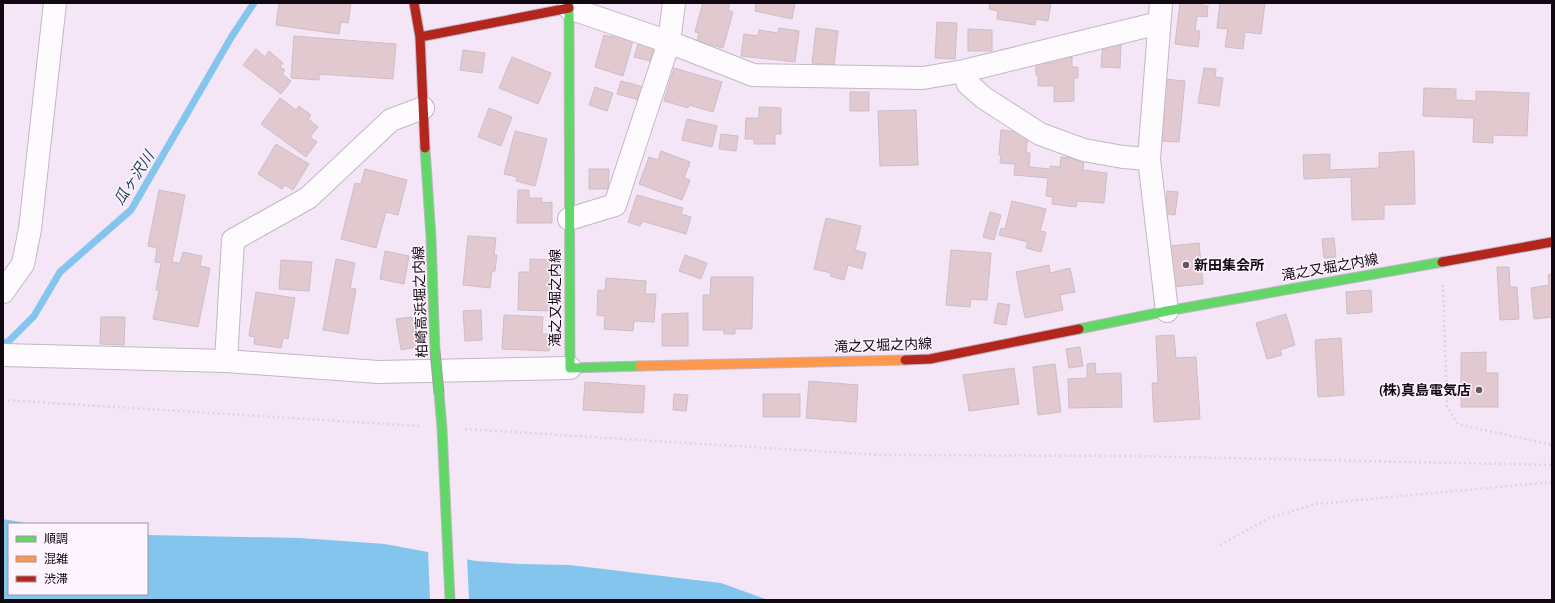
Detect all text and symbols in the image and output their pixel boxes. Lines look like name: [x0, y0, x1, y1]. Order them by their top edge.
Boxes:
water label: 瓜ヶ沢川: [111, 147, 158, 208]
street label: 柏崎高浜堀之内線: [411, 246, 430, 358]
street label: 滝之又堀之内線: [548, 249, 563, 347]
street label: 滝之又堀之内線: [1281, 252, 1380, 283]
place label: 新田集会所: [1194, 258, 1264, 273]
marker: 新田集会所: [1181, 260, 1191, 270]
street label: 滝之又堀之内線: [834, 336, 932, 355]
place label: (株)真島電気店: [1379, 383, 1471, 398]
marker: (株)真島電気店: [1474, 385, 1484, 395]
legend: [8, 523, 148, 595]
text: 順調: [44, 533, 68, 545]
text: 混雑: [44, 552, 68, 565]
text: 渋滞: [44, 573, 68, 585]

